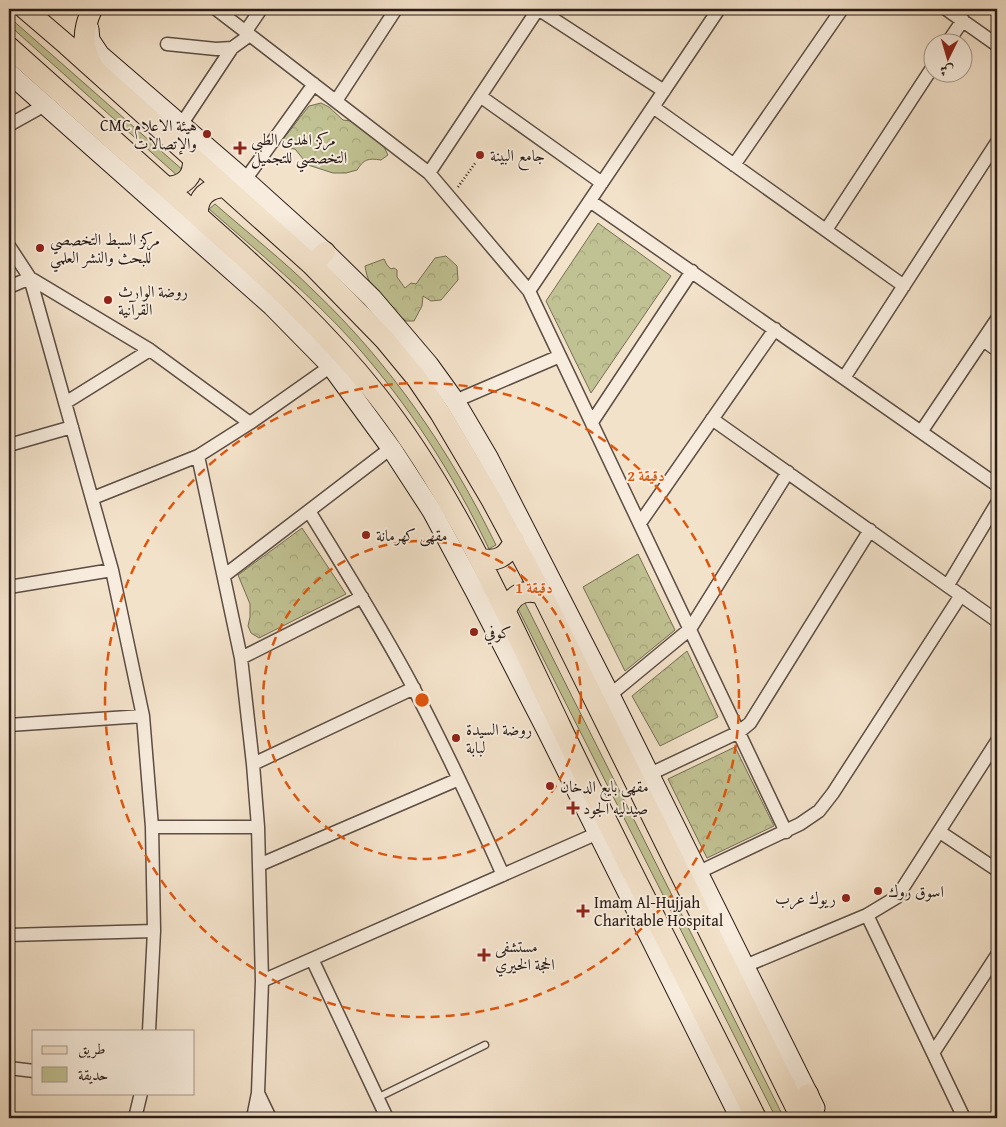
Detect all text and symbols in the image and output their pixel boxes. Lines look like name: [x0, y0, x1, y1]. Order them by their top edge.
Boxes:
north arrow: [924, 32, 974, 82]
text: ش: [939, 60, 955, 82]
place label: CMC هيئة الاعلام والإتصالات: [100, 113, 197, 155]
place label: مركز الهدى الطبي التخصصي للتجميل: [251, 127, 347, 173]
marker: CMC هيئة الاعلام والإتصالات: [201, 128, 213, 140]
marker: مركز الهدى الطبي التخصصي للتجميل: [233, 141, 247, 155]
place label: جامع البينة: [490, 143, 545, 171]
marker: جامع البينة: [474, 149, 486, 161]
place label: مركز السبط التخصصي للبحث والنشر العلمي: [50, 227, 160, 273]
marker: مركز السبط التخصصي للبحث والنشر العلمي: [34, 242, 46, 254]
place label: روضة الوارث القرآنية: [118, 279, 188, 321]
marker: روضة الوارث القرآنية: [102, 294, 114, 306]
text: 2 دقيقة: [627, 465, 665, 486]
place label: مقهى كهرمانة: [376, 523, 447, 547]
marker: مقهى كهرمانة: [360, 529, 372, 541]
text: 1 دقيقة: [515, 577, 553, 598]
place label: كوفي: [484, 620, 511, 645]
marker: كوفي: [468, 626, 480, 638]
centre of rings: [413, 691, 431, 709]
place label: روضة السيدة لبابة: [466, 717, 532, 759]
marker: روضة السيدة لبابة: [450, 732, 462, 744]
place label: مقهى بايع الدخان: [560, 774, 649, 802]
marker: مقهى بايع الدخان: [544, 780, 556, 792]
place label: صيدليه الجود: [583, 796, 648, 820]
marker: صيدليه الجود: [567, 802, 579, 814]
place label: اسوق روك: [888, 879, 944, 903]
marker: اسوق روك: [872, 885, 884, 897]
place label: ريوك عرب: [775, 886, 836, 910]
place label: Imam Al-Hujjah Charitable Hospital: [594, 890, 724, 932]
marker: ريوك عرب: [840, 892, 852, 904]
marker: Imam Al-Hujjah Charitable Hospital: [576, 904, 590, 918]
place label: مستشفى الحجة الخيري: [495, 934, 555, 977]
marker: مستشفى الحجة الخيري: [477, 948, 491, 962]
legend: [32, 1030, 195, 1094]
text: طريق: [78, 1038, 105, 1059]
text: حديقة: [78, 1064, 108, 1085]

